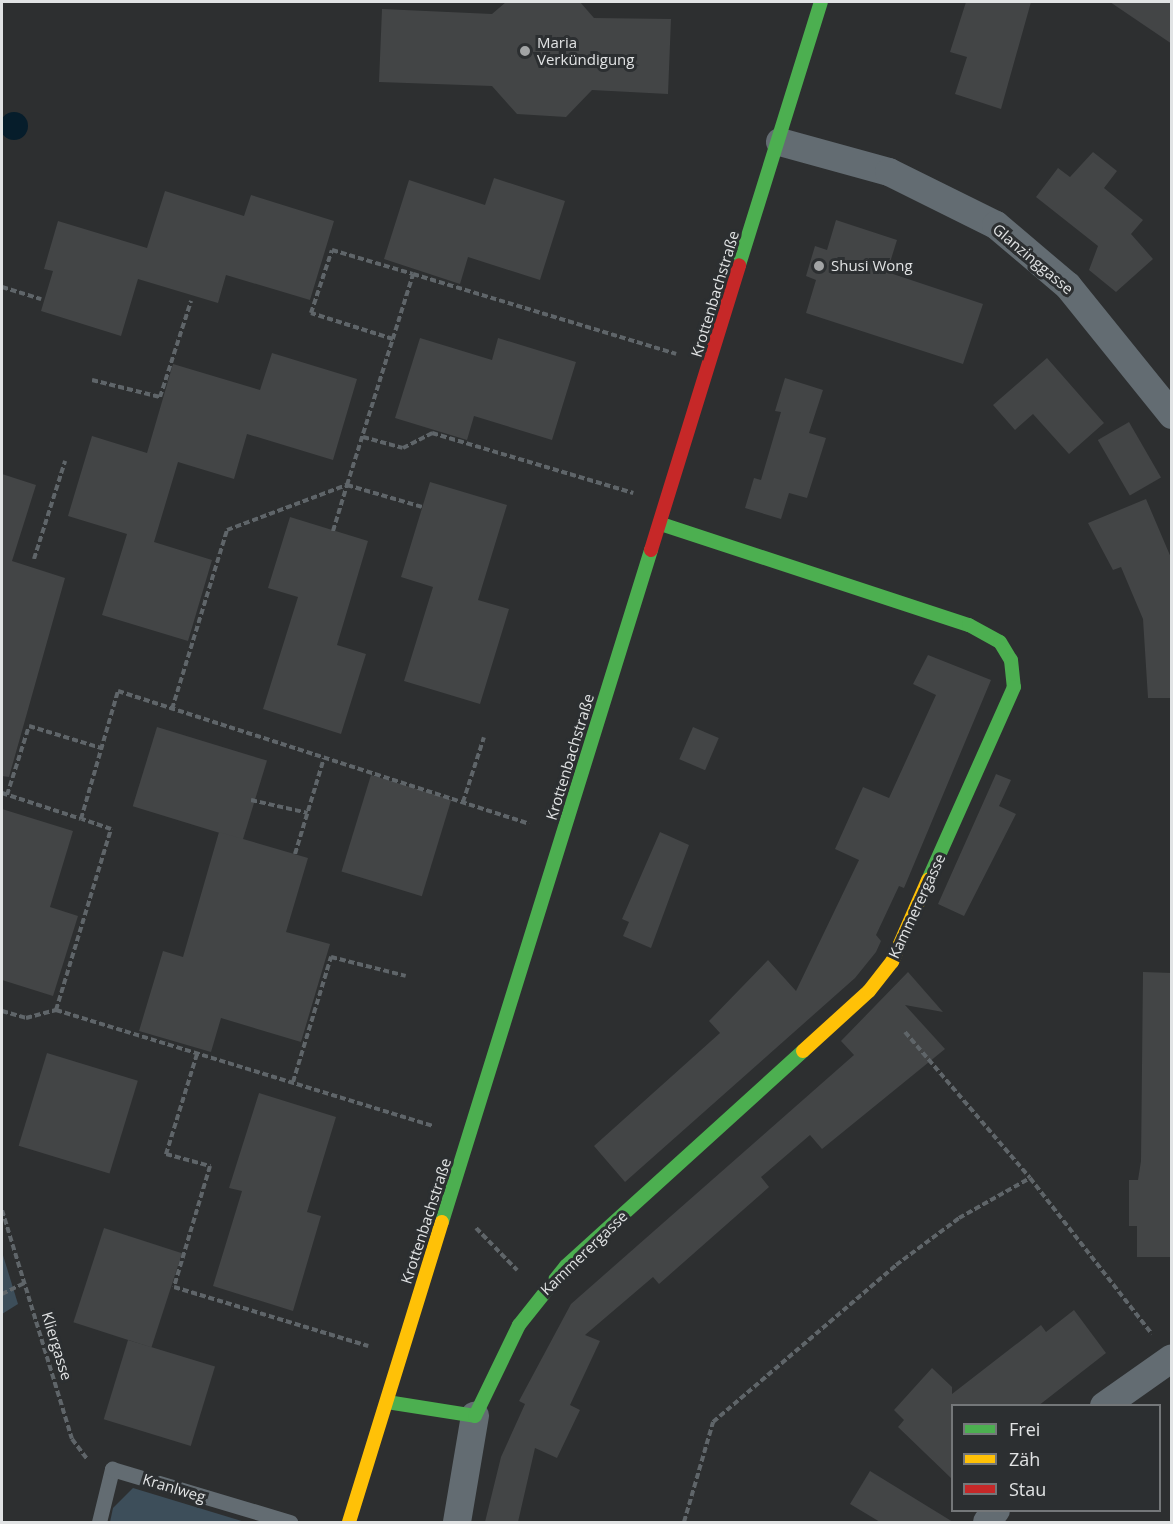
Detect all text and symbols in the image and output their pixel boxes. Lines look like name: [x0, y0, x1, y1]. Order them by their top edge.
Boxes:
place label: Maria Verkündigung: [537, 33, 634, 68]
marker: Maria Verkündigung: [518, 44, 532, 58]
street label: Glanzinggasse: [989, 220, 1077, 298]
street label: Krottenbachstraße: [687, 229, 743, 359]
place label: Shusi Wong: [831, 257, 913, 275]
marker: Shusi Wong: [812, 259, 826, 273]
street label: Krottenbachstraße: [542, 692, 598, 822]
street label: Kammerergasse: [885, 851, 949, 961]
street label: Krottenbachstraße: [397, 1156, 455, 1286]
street label: Kammerergasse: [537, 1207, 631, 1299]
street label: Kliergasse: [38, 1310, 76, 1382]
legend: [951, 1404, 1161, 1512]
text: Frei: [1009, 1417, 1040, 1441]
text: Zäh: [1009, 1447, 1040, 1471]
street label: Kranlweg: [140, 1470, 208, 1506]
text: Stau: [1009, 1477, 1046, 1501]

